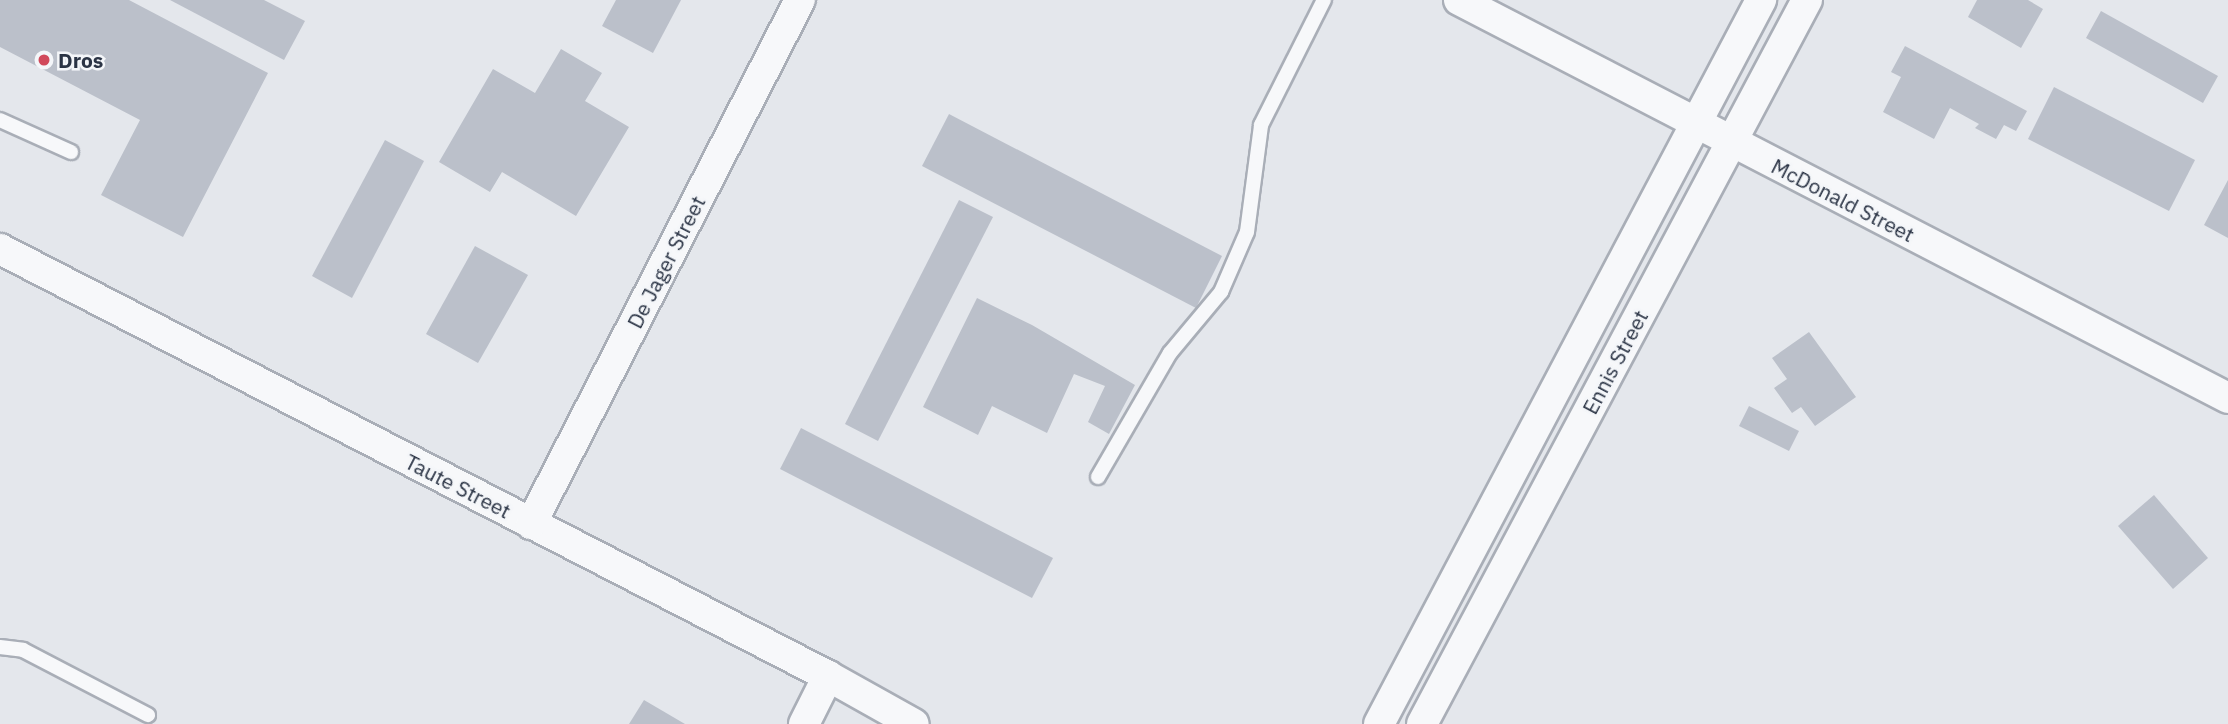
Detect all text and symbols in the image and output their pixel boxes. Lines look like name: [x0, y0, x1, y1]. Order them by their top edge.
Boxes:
place label: Dros: [58, 47, 103, 73]
marker: Dros: [36, 52, 52, 68]
street label: McDonald Street: [1767, 153, 1919, 247]
street label: De Jager Street: [622, 192, 710, 332]
street label: Ennis Street: [1577, 306, 1653, 418]
street label: Taute Street: [401, 449, 515, 523]

